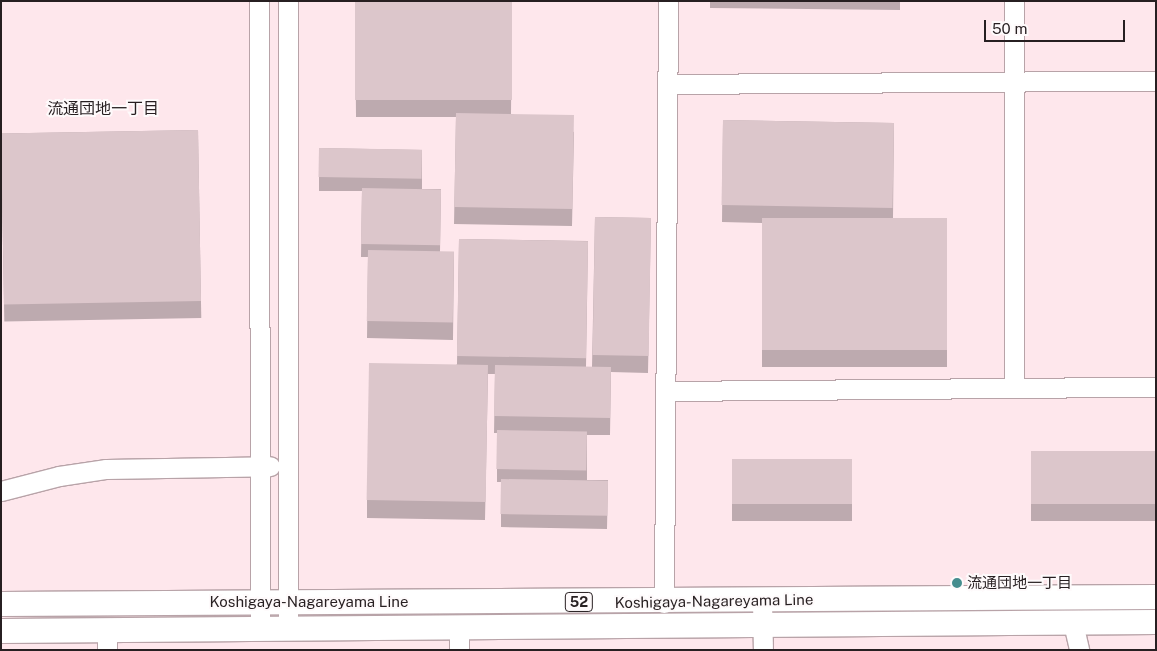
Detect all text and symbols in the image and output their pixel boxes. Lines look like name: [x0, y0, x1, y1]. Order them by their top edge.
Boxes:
scale bar: [987, 10, 1128, 42]
text: 50 m: [992, 20, 1027, 37]
district label: 流通団地一丁目: [47, 99, 159, 119]
place label: 流通団地一丁目: [967, 574, 1072, 592]
marker: 流通団地一丁目: [951, 577, 963, 589]
road number: 52: [564, 590, 594, 614]
street label: Koshigaya-Nagareyama Line: [614, 590, 814, 612]
street label: Koshigaya-Nagareyama Line: [210, 593, 408, 611]

